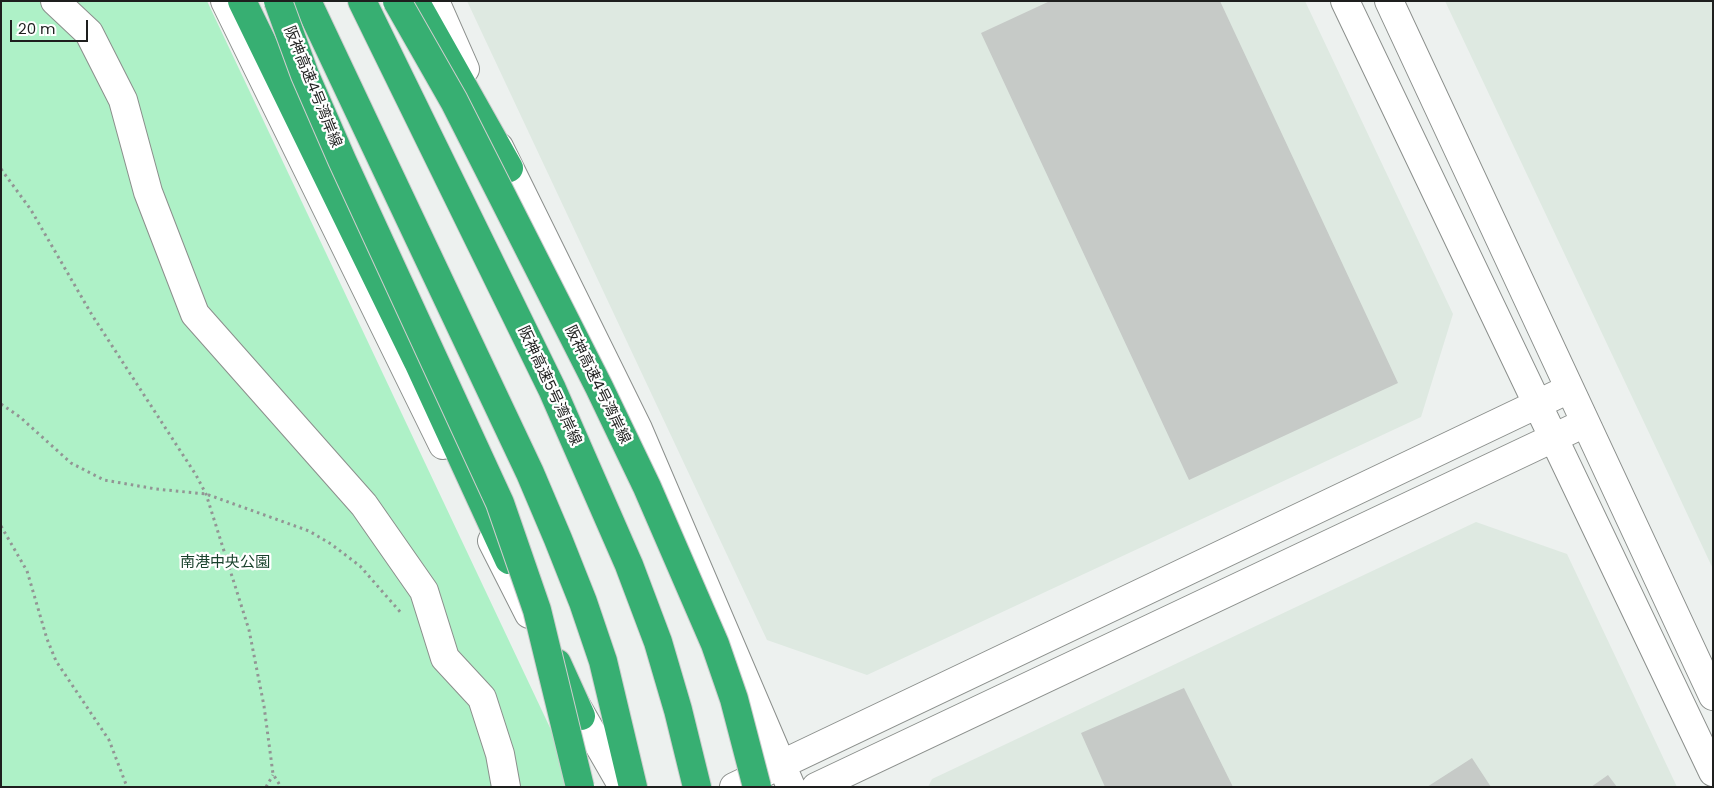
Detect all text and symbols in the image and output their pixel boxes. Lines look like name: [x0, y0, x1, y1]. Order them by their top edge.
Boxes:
scale bar: [12, 10, 90, 42]
text: 20 m: [18, 18, 56, 39]
street label: 阪神高速4号湾岸線: [279, 24, 345, 150]
street label: 阪神高速4号湾岸線: [561, 323, 633, 447]
street label: 阪神高速5号湾岸線: [513, 324, 585, 448]
park label: 南港中央公園: [180, 554, 270, 572]

